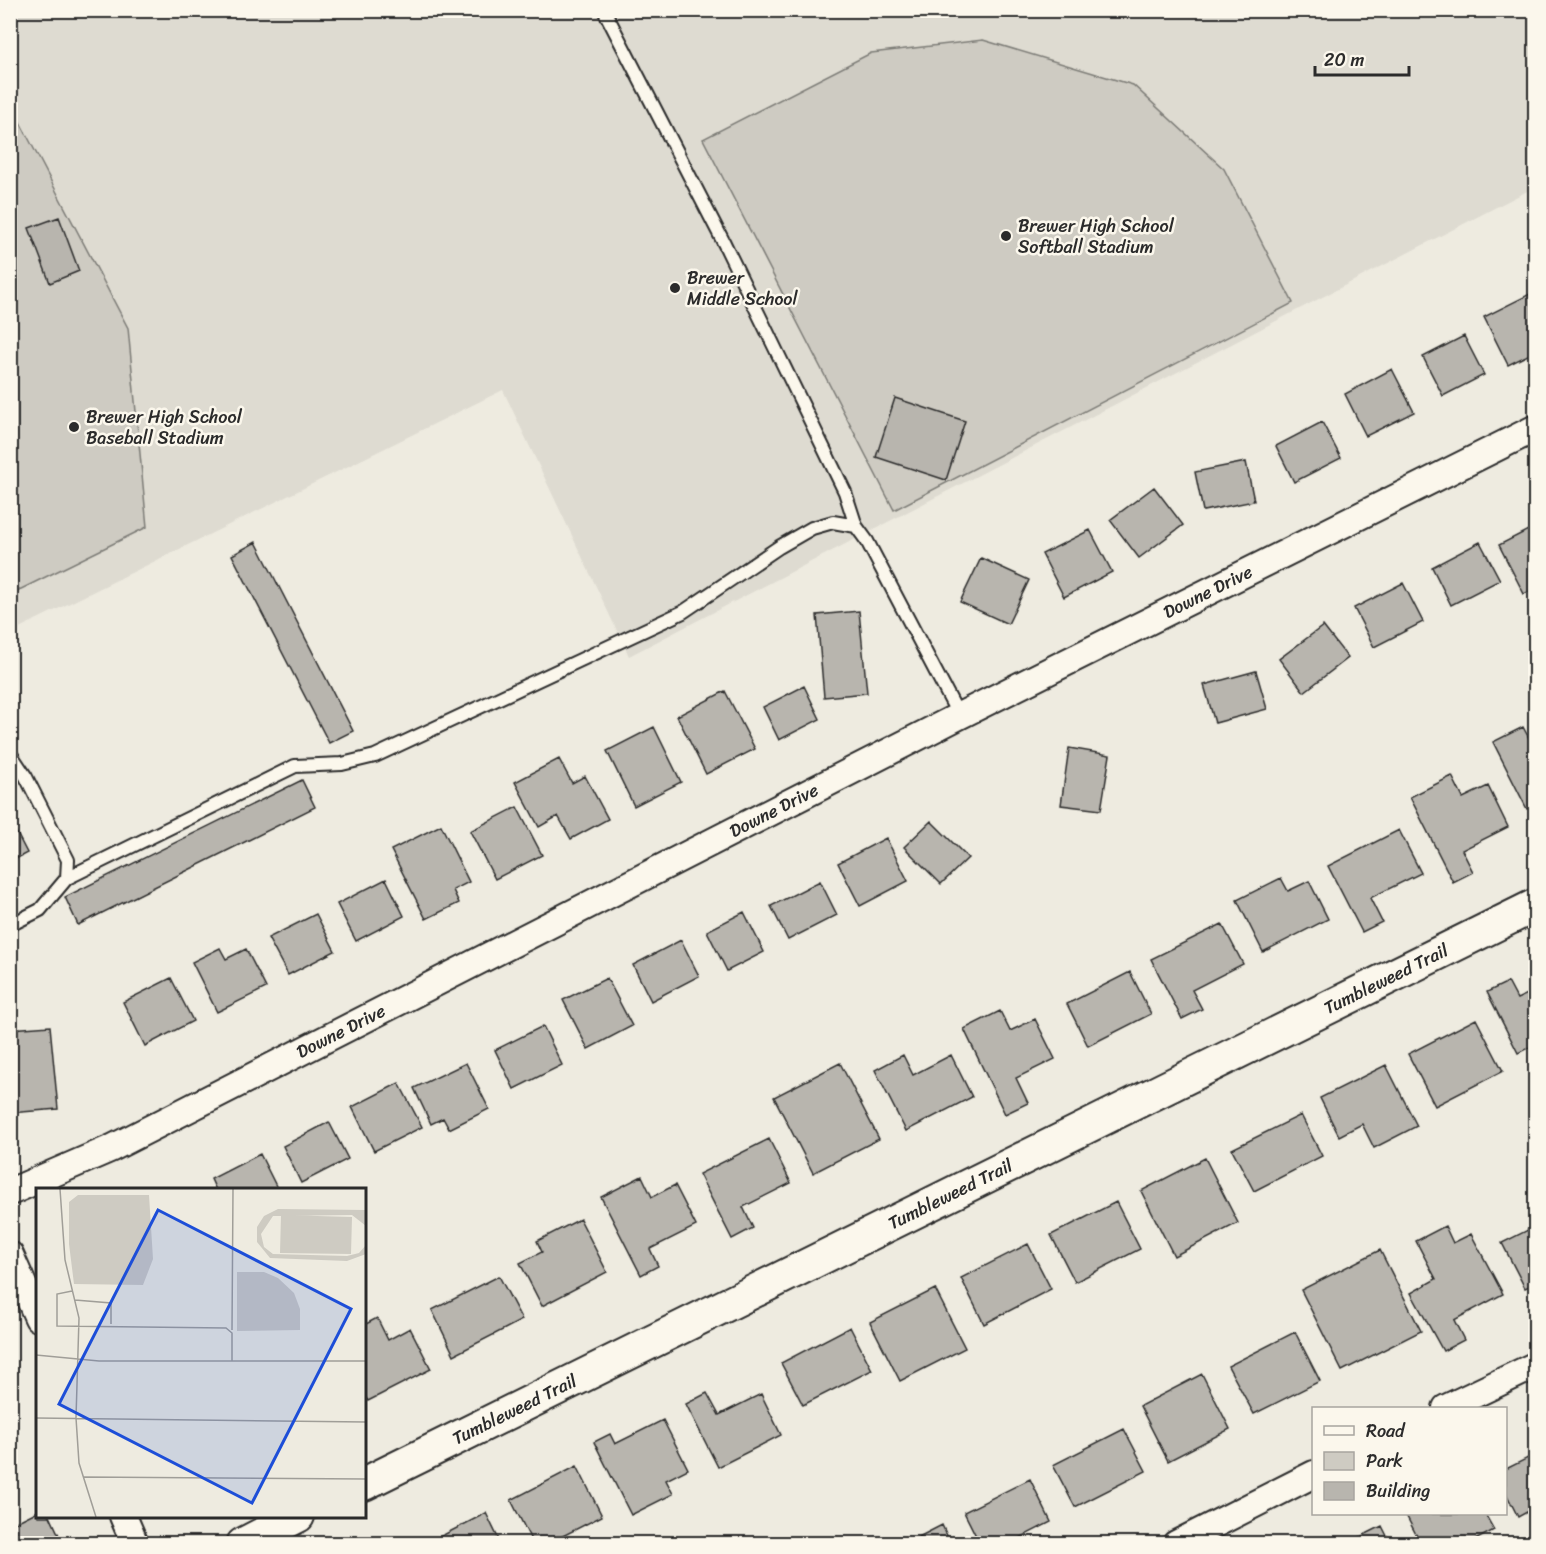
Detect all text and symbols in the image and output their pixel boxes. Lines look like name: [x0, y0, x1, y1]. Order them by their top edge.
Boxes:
scale bar: [1315, 39, 1410, 77]
text: 20 m: [1324, 44, 1364, 76]
place label: Brewer High School Softball Stadium: [1018, 210, 1175, 263]
marker: Brewer High School Softball Stadium: [999, 229, 1013, 243]
place label: Brewer Middle School: [687, 262, 798, 315]
marker: Brewer Middle School: [668, 281, 682, 295]
place label: Brewer High School Baseball Stadium: [86, 401, 243, 454]
marker: Brewer High School Baseball Stadium: [67, 420, 81, 434]
street label: Downe Drive: [1157, 556, 1258, 628]
street label: Downe Drive: [723, 774, 824, 847]
street label: Tumbleweed Trail: [1318, 934, 1455, 1024]
street label: Downe Drive: [290, 995, 391, 1068]
street label: Tumbleweed Trail: [882, 1149, 1019, 1239]
inset map: [36, 1188, 366, 1518]
street label: Tumbleweed Trail: [447, 1365, 583, 1454]
legend: [1312, 1407, 1507, 1515]
text: Road: [1366, 1415, 1406, 1447]
text: Park: [1366, 1445, 1403, 1477]
text: Building: [1366, 1475, 1430, 1507]

